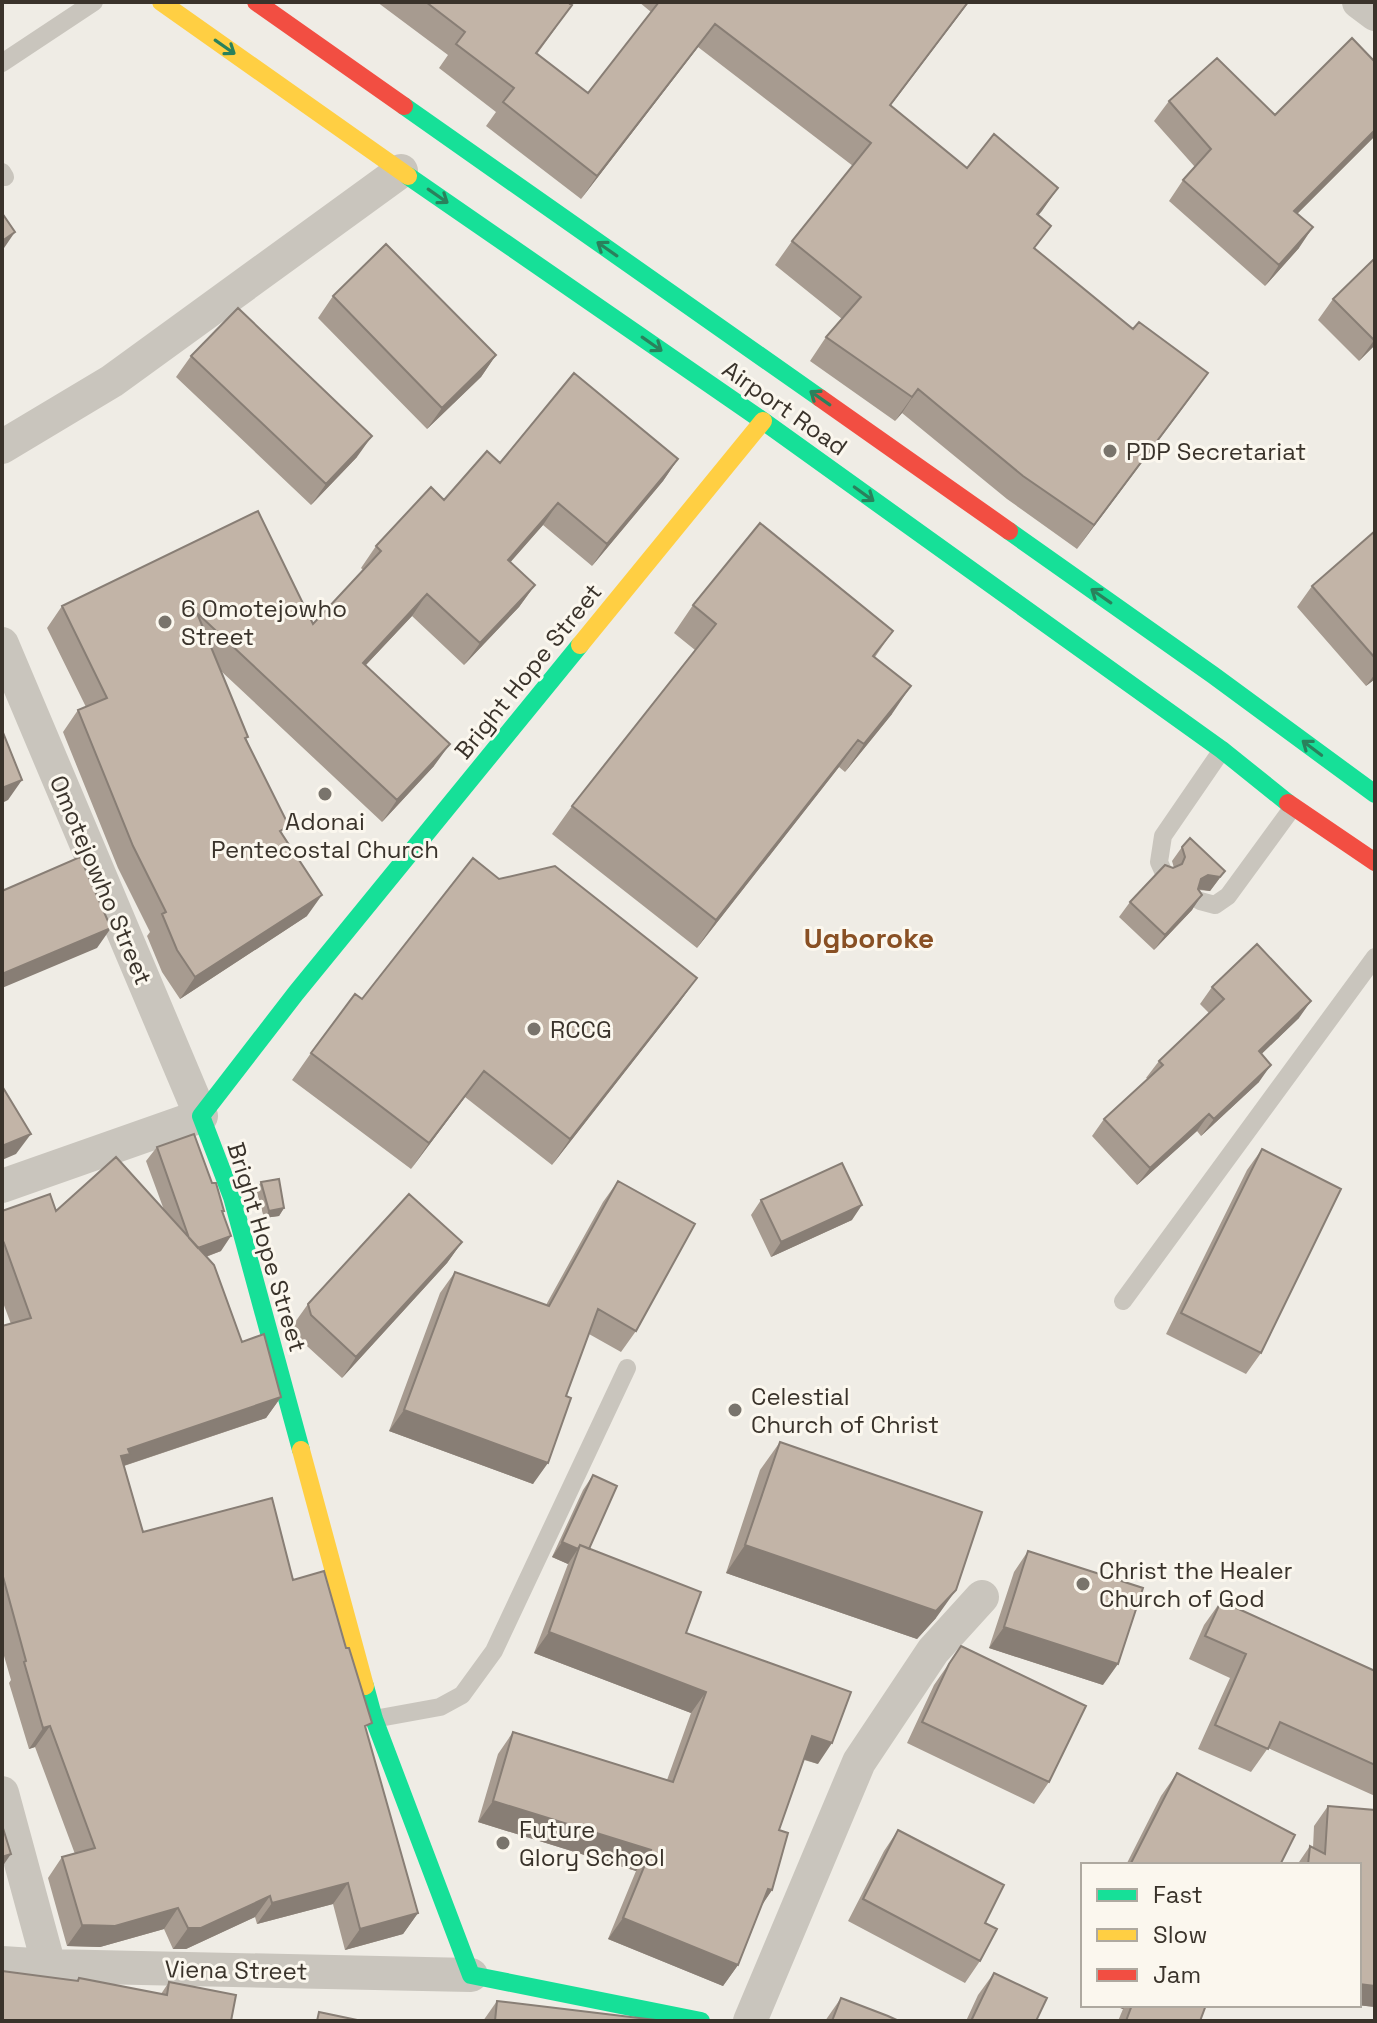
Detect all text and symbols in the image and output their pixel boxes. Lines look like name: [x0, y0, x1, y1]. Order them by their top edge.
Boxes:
one-way arrow: [214, 39, 236, 55]
one-way arrow: [426, 188, 448, 204]
one-way arrow: [597, 241, 619, 257]
one-way arrow: [640, 336, 662, 352]
street label: Airport Road: [717, 354, 853, 462]
one-way arrow: [809, 390, 831, 406]
place label: PDP Secretariat: [1126, 436, 1306, 467]
marker: PDP Secretariat: [1101, 442, 1119, 460]
one-way arrow: [853, 486, 875, 502]
street label: Bright Hope Street: [448, 577, 608, 765]
one-way arrow: [1091, 588, 1113, 604]
place label: 6 Omotejowho Street: [181, 593, 347, 652]
marker: 6 Omotejowho Street: [156, 613, 174, 631]
one-way arrow: [1302, 740, 1324, 756]
street label: Omotejowho Street: [43, 771, 159, 989]
marker: Adonai Pentecostal Church: [316, 785, 334, 803]
place label: Adonai Pentecostal Church: [211, 806, 439, 865]
district label: Ugboroke: [804, 920, 934, 956]
place label: RCCG: [550, 1014, 612, 1045]
marker: RCCG: [525, 1020, 543, 1038]
street label: Bright Hope Street: [220, 1138, 314, 1356]
place label: Celestial Church of Christ: [751, 1381, 939, 1440]
marker: Celestial Church of Christ: [726, 1401, 744, 1419]
place label: Christ the Healer Church of God: [1099, 1555, 1293, 1614]
marker: Christ the Healer Church of God: [1074, 1575, 1092, 1593]
place label: Future Glory School: [519, 1814, 665, 1873]
marker: Future Glory School: [494, 1834, 512, 1852]
legend: [1081, 1863, 1361, 2007]
text: Fast: [1153, 1879, 1203, 1910]
text: Slow: [1153, 1919, 1207, 1950]
street label: Viena Street: [164, 1953, 308, 1987]
text: Jam: [1153, 1959, 1201, 1990]

